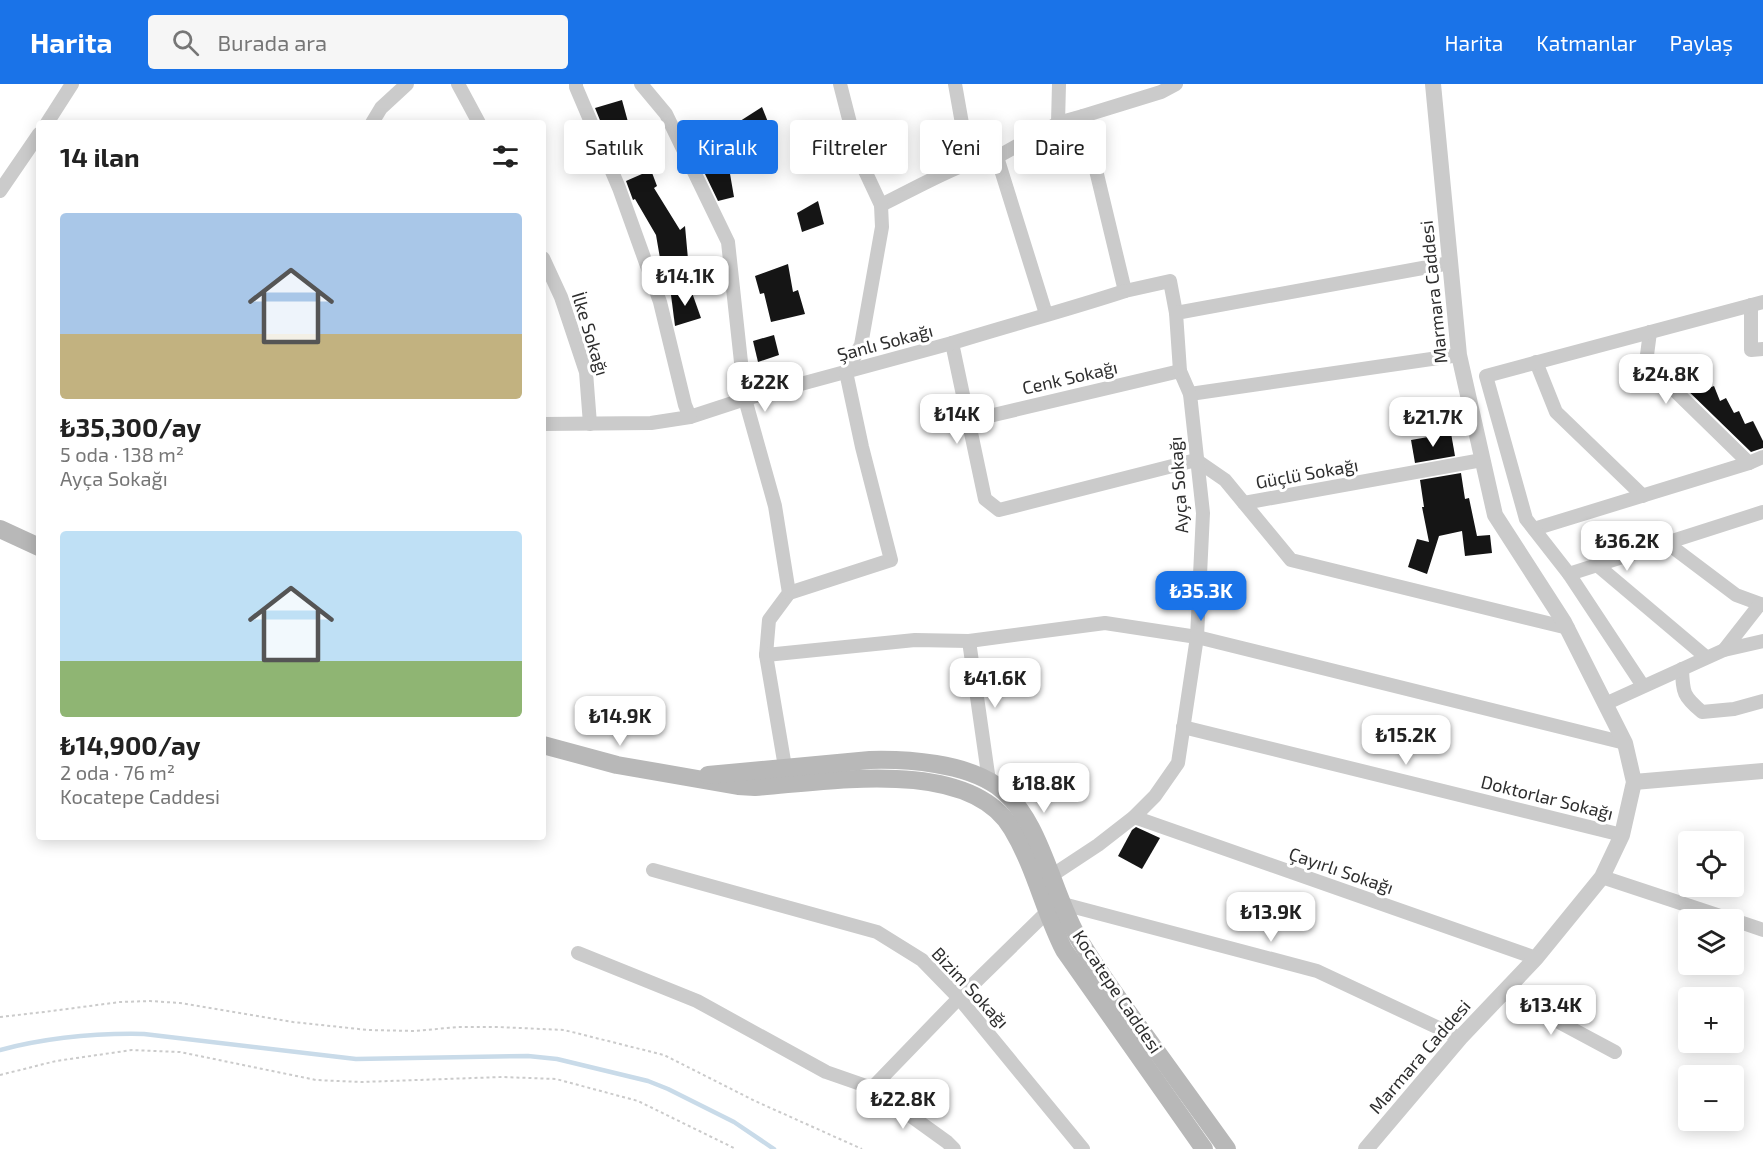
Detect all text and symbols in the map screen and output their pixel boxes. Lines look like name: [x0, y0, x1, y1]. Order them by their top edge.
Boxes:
search box: [148, 15, 568, 69]
text: Harita: [30, 25, 112, 59]
icon: search: [169, 26, 202, 59]
text: Burada ara: [217, 29, 327, 55]
text: Harita: [1445, 30, 1503, 55]
text: Katmanlar: [1536, 30, 1637, 55]
text: Paylaş: [1670, 30, 1733, 55]
chip: Satılık: [564, 120, 665, 174]
chip: Kiralık: [677, 120, 778, 174]
chip: Filtreler: [790, 120, 908, 174]
chip: Yeni: [920, 120, 1002, 174]
chip: Daire: [1014, 120, 1106, 174]
icon: filters: [489, 140, 522, 173]
text: 14 ilan: [60, 141, 140, 172]
street label: Marmara Caddesi: [1415, 219, 1451, 365]
icon: home: [237, 252, 345, 360]
pin: ₺14.1K: [636, 256, 734, 307]
text: ₺14.1K: [656, 263, 714, 287]
street label: İlke Sokağı: [568, 289, 614, 378]
street label: Şanlı Sokağı: [834, 319, 935, 366]
pin: ₺24.8K: [1617, 354, 1715, 405]
street label: Cenk Sokağı: [1020, 355, 1120, 399]
text: ₺24.8K: [1633, 361, 1699, 385]
pin: ₺22K: [729, 362, 801, 413]
text: ₺22K: [741, 369, 789, 393]
pin: ₺14K: [921, 394, 993, 445]
pin: ₺21.7K: [1384, 397, 1482, 448]
text: ₺14K: [934, 401, 980, 425]
text: ₺21.7K: [1403, 404, 1463, 428]
text: ₺35,300/ay: [60, 411, 201, 442]
street label: Ayça Sokağı: [1164, 436, 1193, 534]
text: 5 oda · 138 m²: [60, 442, 184, 466]
street label: Güçlü Sokağı: [1254, 453, 1360, 494]
text: Ayça Sokağı: [60, 466, 168, 490]
pin: ₺36.2K: [1578, 521, 1676, 572]
text: ₺36.2K: [1595, 528, 1659, 552]
icon: home: [237, 570, 345, 678]
pin: ₺35.3K: [1152, 571, 1250, 622]
text: ₺35.3K: [1169, 578, 1233, 602]
pin: ₺41.6K: [946, 658, 1044, 709]
text: ₺41.6K: [964, 665, 1026, 689]
pin: ₺14.9K: [571, 696, 669, 747]
text: ₺14.9K: [589, 703, 651, 727]
pin: ₺15.2K: [1357, 715, 1455, 766]
text: ₺15.2K: [1376, 722, 1436, 746]
text: ₺14,900/ay: [60, 729, 201, 760]
text: 2 oda · 76 m²: [60, 760, 175, 784]
pin: ₺18.8K: [995, 763, 1093, 814]
text: ₺18.8K: [1012, 770, 1076, 794]
street label: Doktorlar Sokağı: [1479, 770, 1616, 824]
text: Kocatepe Caddesi: [60, 784, 220, 808]
map controls: [1678, 831, 1744, 1131]
button: locate: [1678, 831, 1744, 897]
street label: Çayırlı Sokağı: [1286, 842, 1396, 899]
pin: ₺13.9K: [1222, 892, 1320, 943]
text: ₺13.9K: [1240, 899, 1302, 923]
button: layers: [1678, 909, 1744, 975]
street label: Kocatepe Caddesi: [1068, 926, 1167, 1057]
street label: Bizim Sokağı: [928, 942, 1014, 1032]
pin: ₺13.4K: [1502, 985, 1600, 1036]
button: +: [1678, 987, 1744, 1053]
text: ₺13.4K: [1520, 992, 1582, 1016]
street label: Marmara Caddesi: [1364, 995, 1475, 1118]
button: −: [1678, 1065, 1744, 1131]
pin: ₺22.8K: [854, 1079, 952, 1130]
text: ₺22.8K: [870, 1086, 936, 1110]

